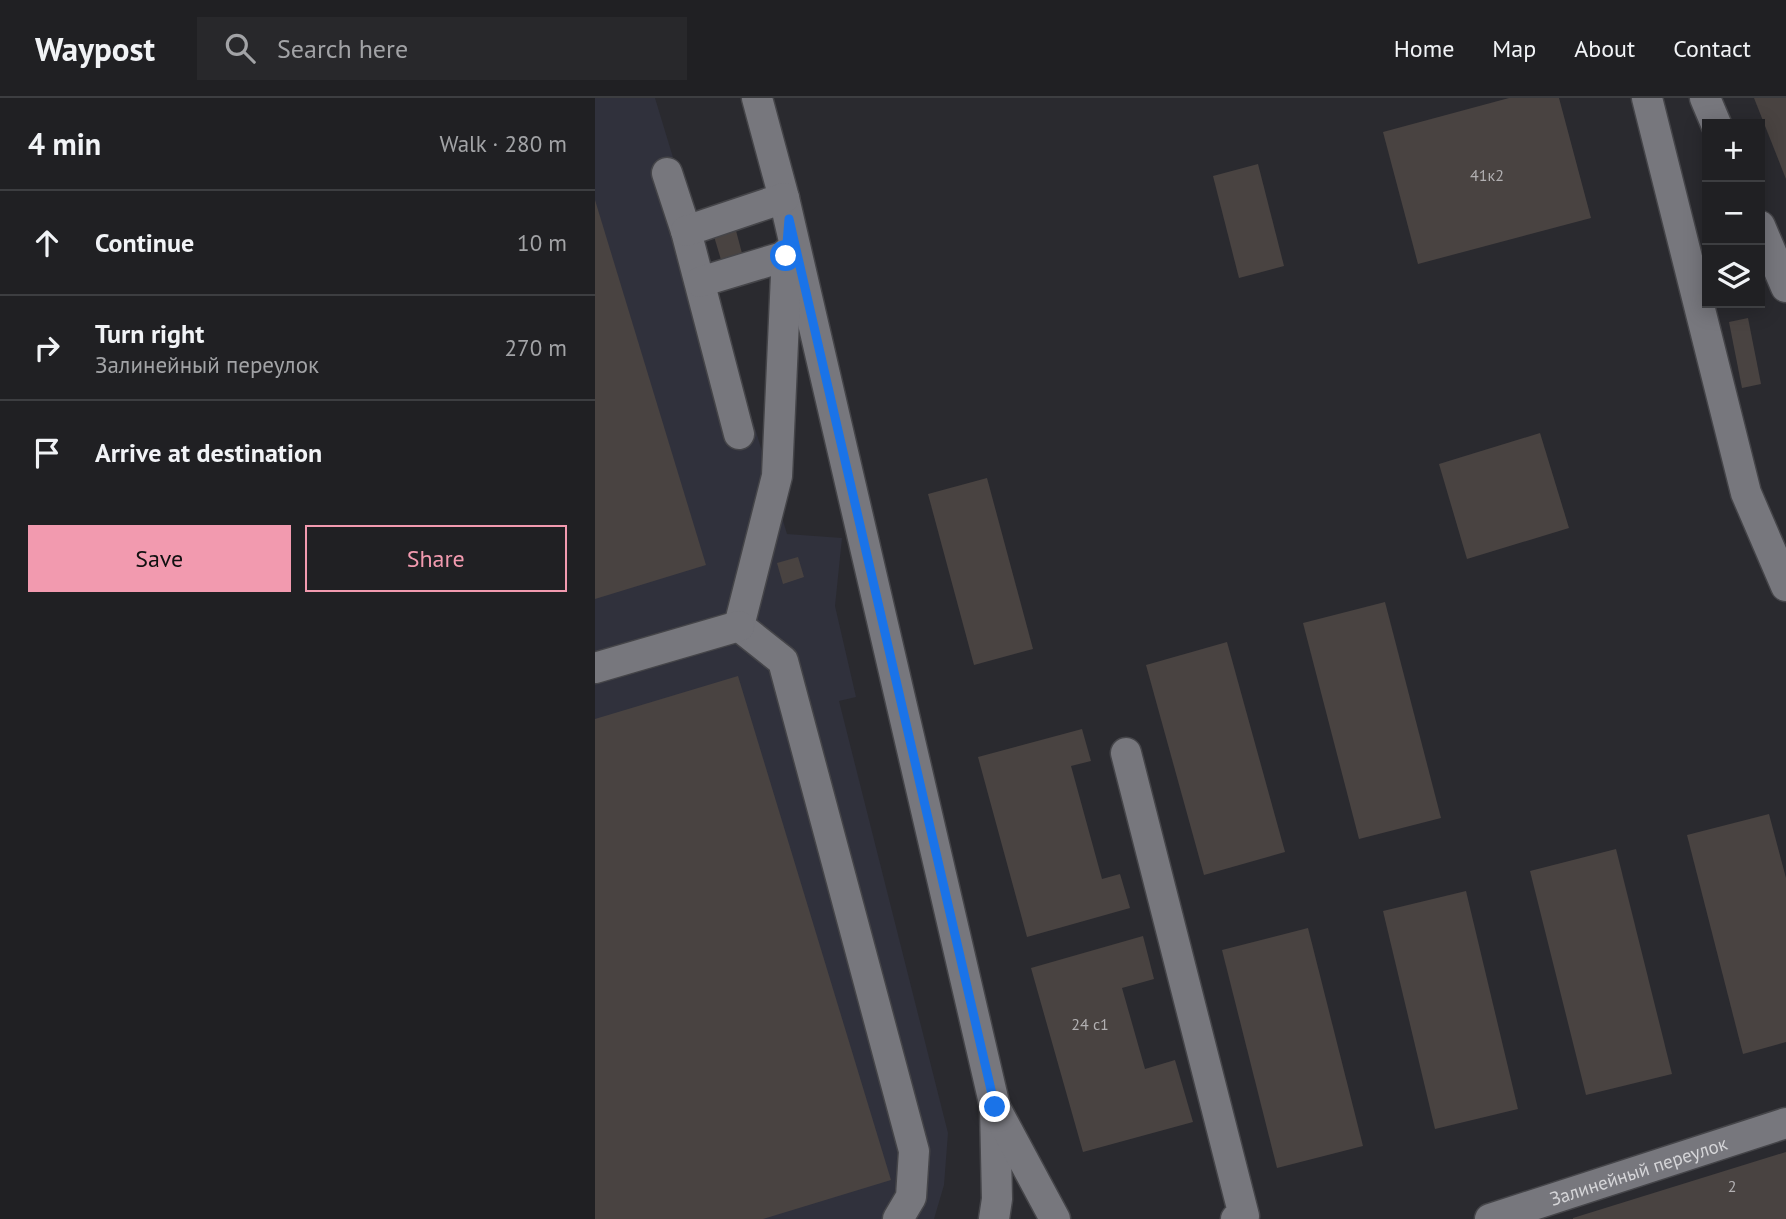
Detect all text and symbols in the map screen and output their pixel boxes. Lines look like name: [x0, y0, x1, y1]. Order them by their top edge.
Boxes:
search box: [197, 17, 687, 80]
text: Waypost: [35, 27, 155, 70]
icon: search: [221, 29, 259, 67]
text: Search here: [277, 32, 408, 65]
text: Home: [1394, 33, 1454, 64]
text: Map: [1492, 33, 1536, 64]
text: About: [1574, 33, 1635, 64]
text: Contact: [1673, 33, 1751, 64]
map controls: [1702, 119, 1765, 308]
button: +: [1702, 119, 1765, 182]
text: 4 min: [28, 124, 101, 163]
text: Walk · 280 m: [440, 129, 567, 158]
house number: 41к2: [1470, 165, 1504, 185]
button: −: [1702, 182, 1765, 245]
icon: ahead: [28, 224, 66, 262]
text: Continue: [95, 226, 194, 259]
text: 10 m: [517, 228, 567, 257]
route start: [770, 240, 801, 271]
button: layers: [1702, 245, 1765, 308]
text: Turn right: [95, 317, 204, 350]
icon: right: [28, 329, 66, 367]
text: 270 m: [505, 333, 567, 362]
text: Залинейный переулок: [95, 350, 319, 379]
icon: arrive: [28, 434, 66, 472]
text: Arrive at destination: [95, 436, 322, 469]
button: Save: [28, 525, 291, 592]
button: Share: [305, 525, 567, 592]
house number: 24 с1: [1071, 1014, 1109, 1034]
route end: [979, 1091, 1010, 1122]
street label: Залинейный переулок: [1547, 1131, 1730, 1211]
house number: 2: [1728, 1176, 1736, 1196]

